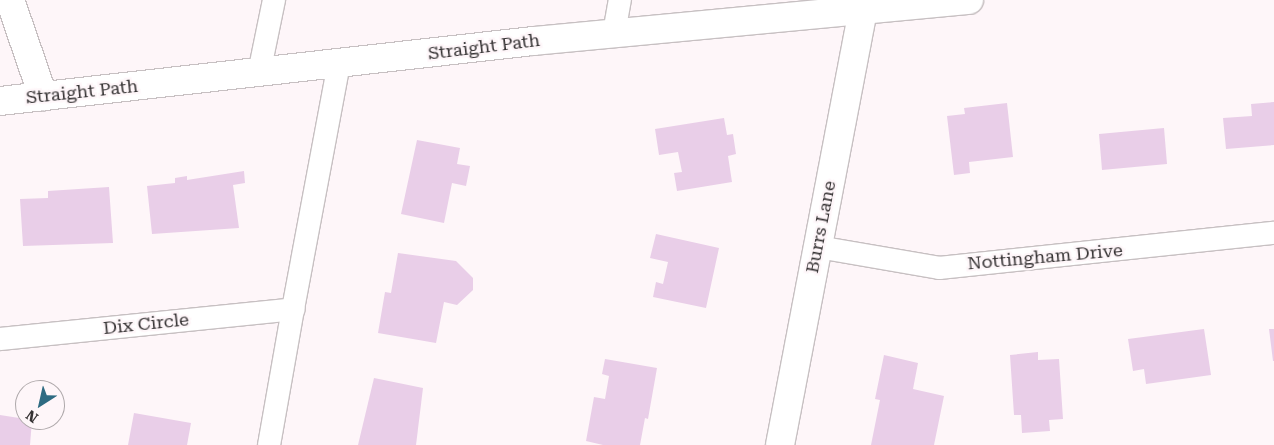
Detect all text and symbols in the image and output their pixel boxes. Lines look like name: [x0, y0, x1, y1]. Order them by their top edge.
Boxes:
street label: Straight Path: [427, 29, 541, 65]
street label: Straight Path: [25, 75, 139, 109]
street label: Burrs Lane: [801, 179, 841, 275]
street label: Nottingham Drive: [966, 239, 1124, 275]
street label: Dix Circle: [102, 309, 190, 339]
north arrow: [15, 380, 65, 430]
text: N: [23, 407, 41, 426]

